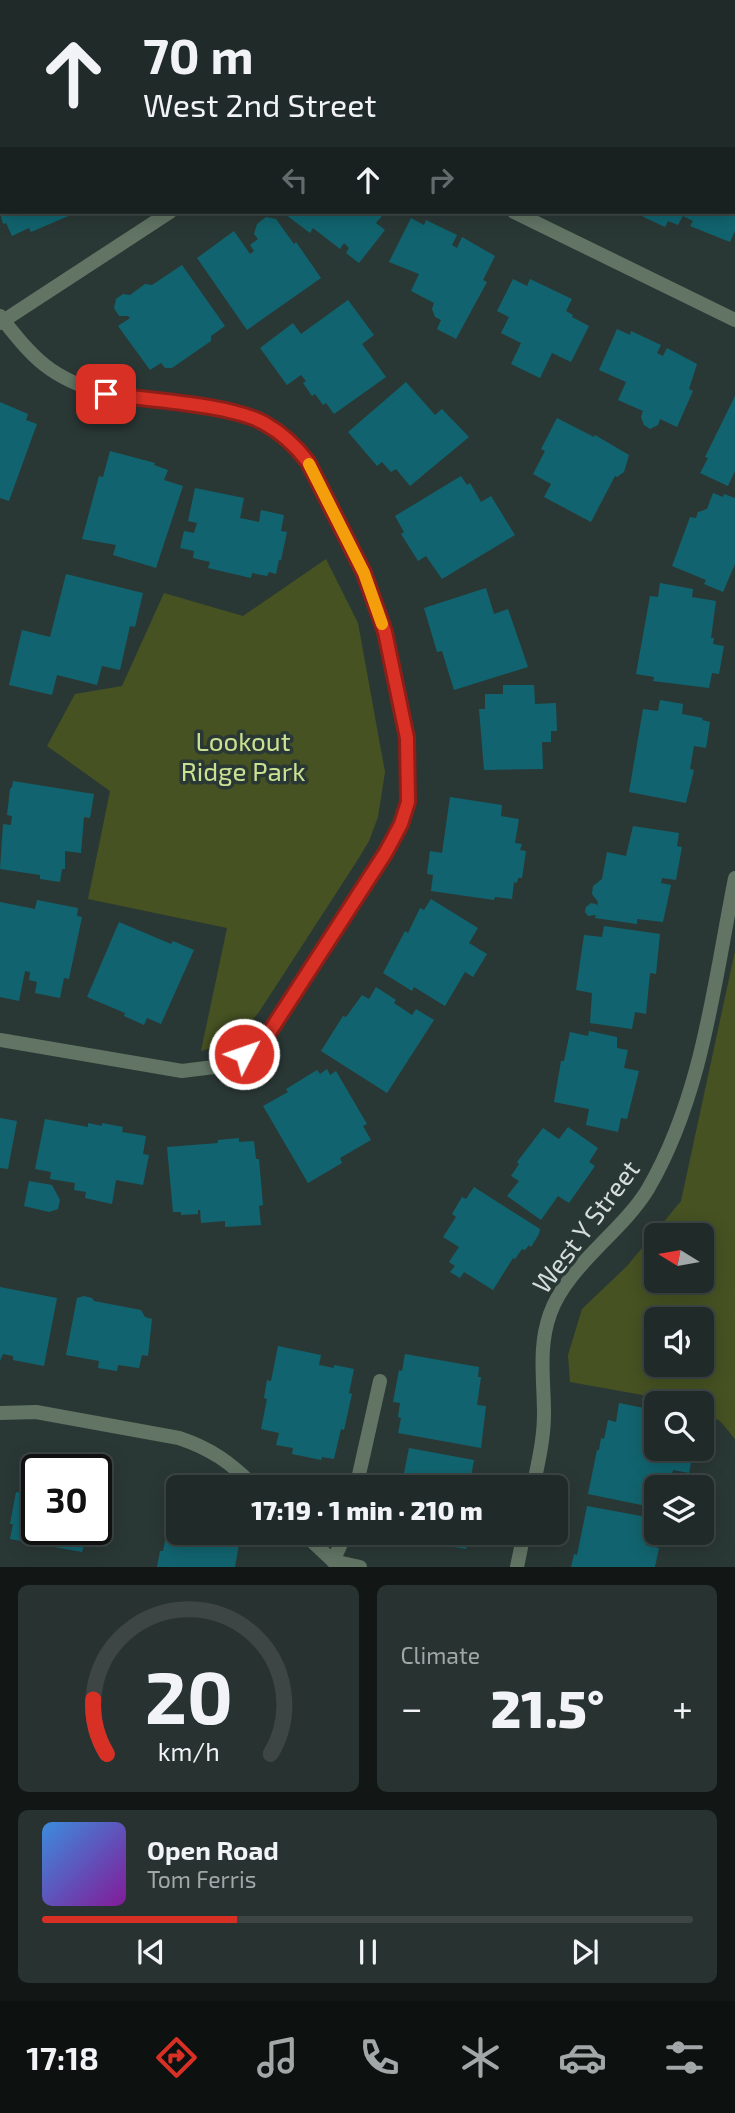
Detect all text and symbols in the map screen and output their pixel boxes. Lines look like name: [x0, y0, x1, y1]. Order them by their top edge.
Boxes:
text: 70 m: [143, 25, 254, 84]
icon: ahead: [28, 28, 119, 119]
text: West 2nd Street: [143, 85, 377, 123]
icon: left: [276, 161, 314, 199]
icon: ahead: [349, 161, 387, 199]
icon: right: [422, 161, 460, 199]
pin: [76, 364, 136, 424]
icon: arrive: [87, 375, 125, 413]
park label: Lookout Ridge Park: [181, 725, 305, 786]
position arrow: [207, 1017, 281, 1091]
street label: West Y Street: [525, 1153, 645, 1299]
north arrow: [644, 1223, 714, 1293]
map controls: [644, 1223, 714, 1545]
button: sound: [644, 1307, 714, 1377]
button: search: [644, 1391, 714, 1461]
speed limit sign: 30: [21, 1454, 112, 1545]
button: layers: [644, 1475, 714, 1545]
text: 17:19 · 1 min · 210 m: [251, 1494, 483, 1525]
text: Climate: [401, 1641, 480, 1669]
text: 20: [144, 1652, 232, 1740]
text: 21.5°: [490, 1676, 604, 1738]
text: −: [401, 1684, 423, 1730]
text: +: [672, 1684, 693, 1730]
text: km/h: [157, 1736, 219, 1766]
text: Open Road: [147, 1834, 279, 1865]
text: Tom Ferris: [147, 1865, 256, 1893]
icon: previous: [132, 1933, 170, 1971]
icon: pause: [349, 1933, 387, 1971]
icon: next: [566, 1933, 604, 1971]
icon: directions: [152, 2033, 201, 2082]
icon: music: [253, 2033, 302, 2082]
icon: phone: [355, 2033, 404, 2082]
icon: climate: [456, 2033, 505, 2082]
icon: car: [558, 2033, 607, 2082]
icon: filters: [660, 2033, 709, 2082]
text: 17:18: [26, 2038, 99, 2076]

